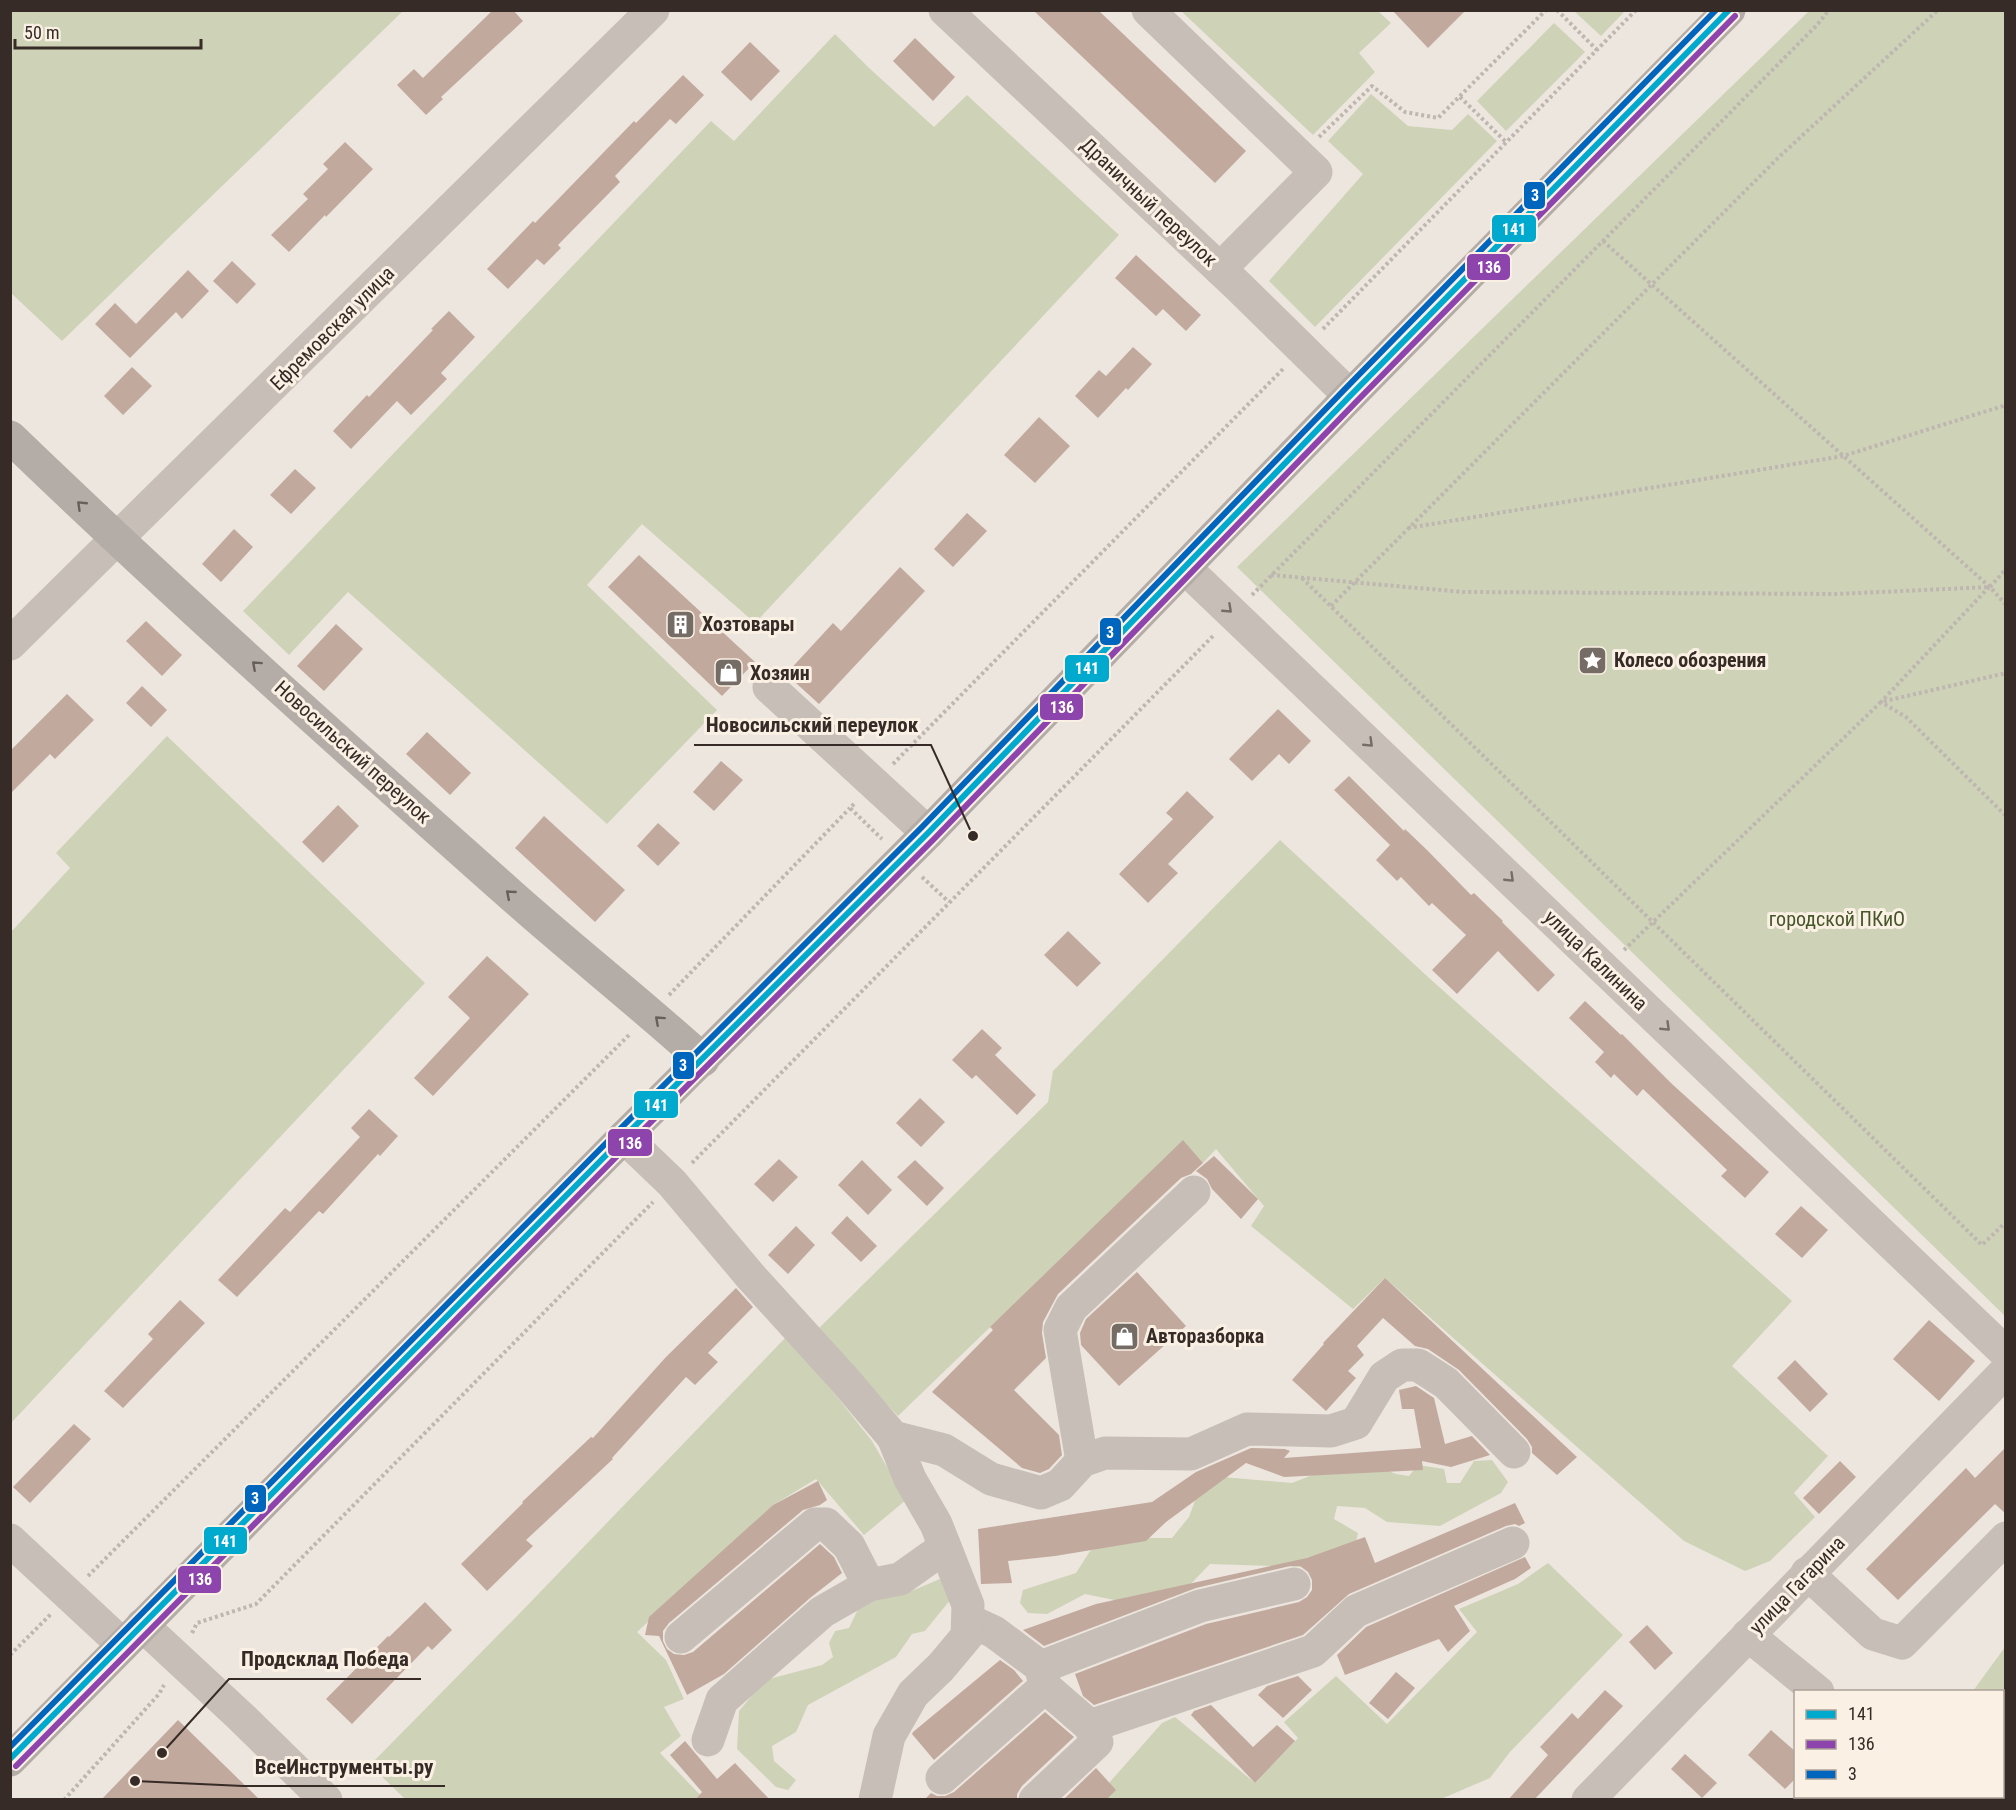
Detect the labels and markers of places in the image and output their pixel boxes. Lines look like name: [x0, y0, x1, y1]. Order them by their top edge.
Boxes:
building icon: Хозтовары: [665, 608, 697, 640]
place label: Хозтовары: [702, 612, 795, 636]
place icon: Колесо обозрения: [1577, 644, 1609, 676]
place label: Колесо обозрения: [1614, 648, 1766, 672]
shop icon: Хозяин: [713, 657, 745, 689]
place label: Хозяин: [750, 661, 810, 685]
callout: Новосильский переулок: [694, 706, 931, 745]
shop icon: Авторазборка: [1109, 1320, 1141, 1352]
place label: Авторазборка: [1146, 1324, 1264, 1348]
callout: Продсклад Победа: [229, 1640, 421, 1679]
callout: ВсеИнструменты.ру: [243, 1747, 445, 1786]

